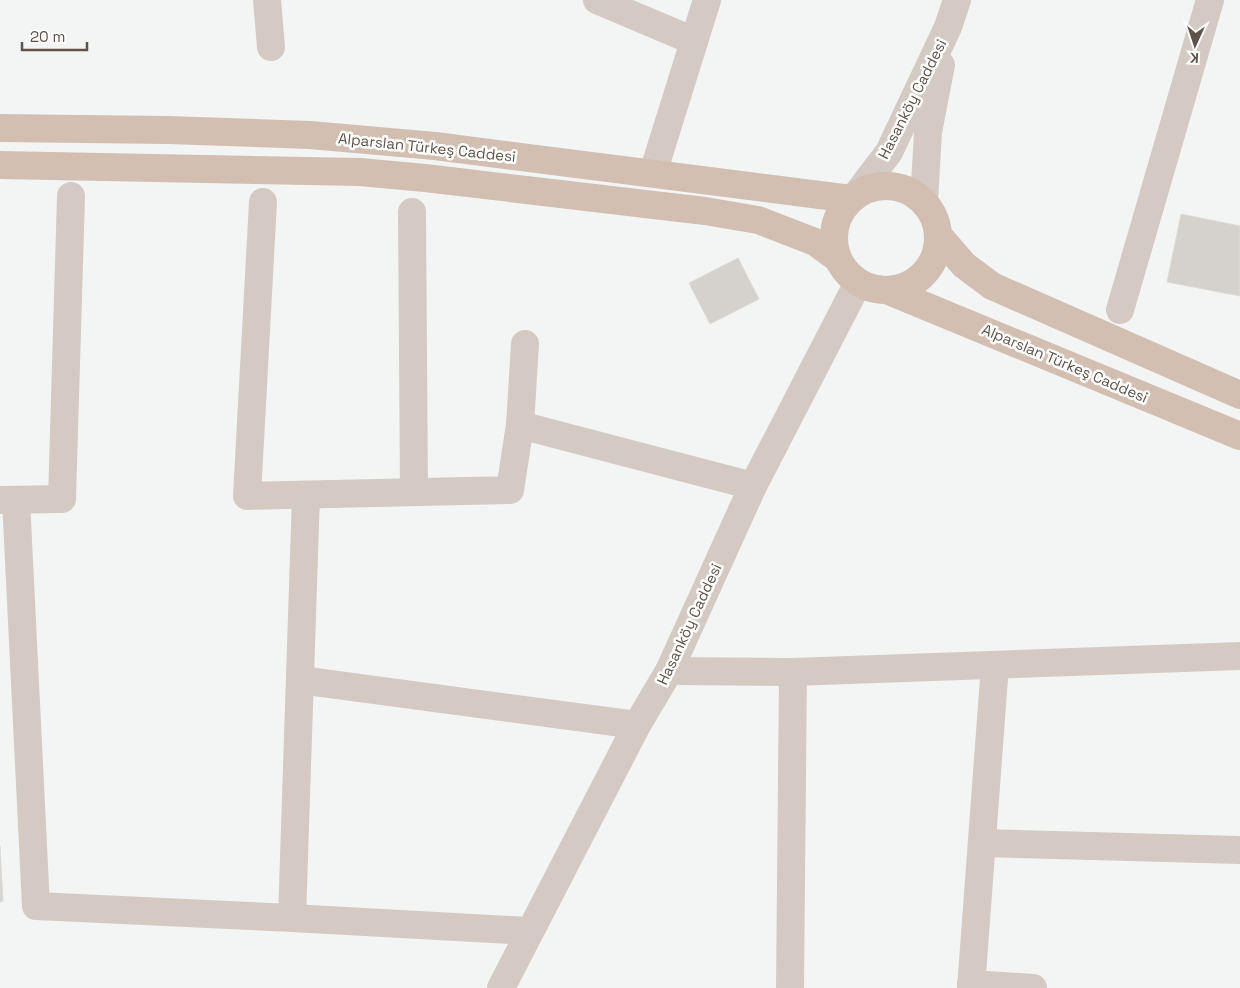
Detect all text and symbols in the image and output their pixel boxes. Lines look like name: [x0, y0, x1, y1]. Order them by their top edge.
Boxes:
scale bar: [22, 20, 88, 52]
north arrow: [1170, 20, 1220, 70]
text: 20 m: [30, 27, 65, 46]
street label: Hasanköy Caddesi: [874, 36, 950, 162]
text: K: [1189, 49, 1199, 67]
street label: Alparslan Türkeş Caddesi: [337, 128, 517, 166]
street label: Alparslan Türkeş Caddesi: [979, 319, 1151, 407]
street label: Hasanköy Caddesi: [653, 560, 725, 688]

